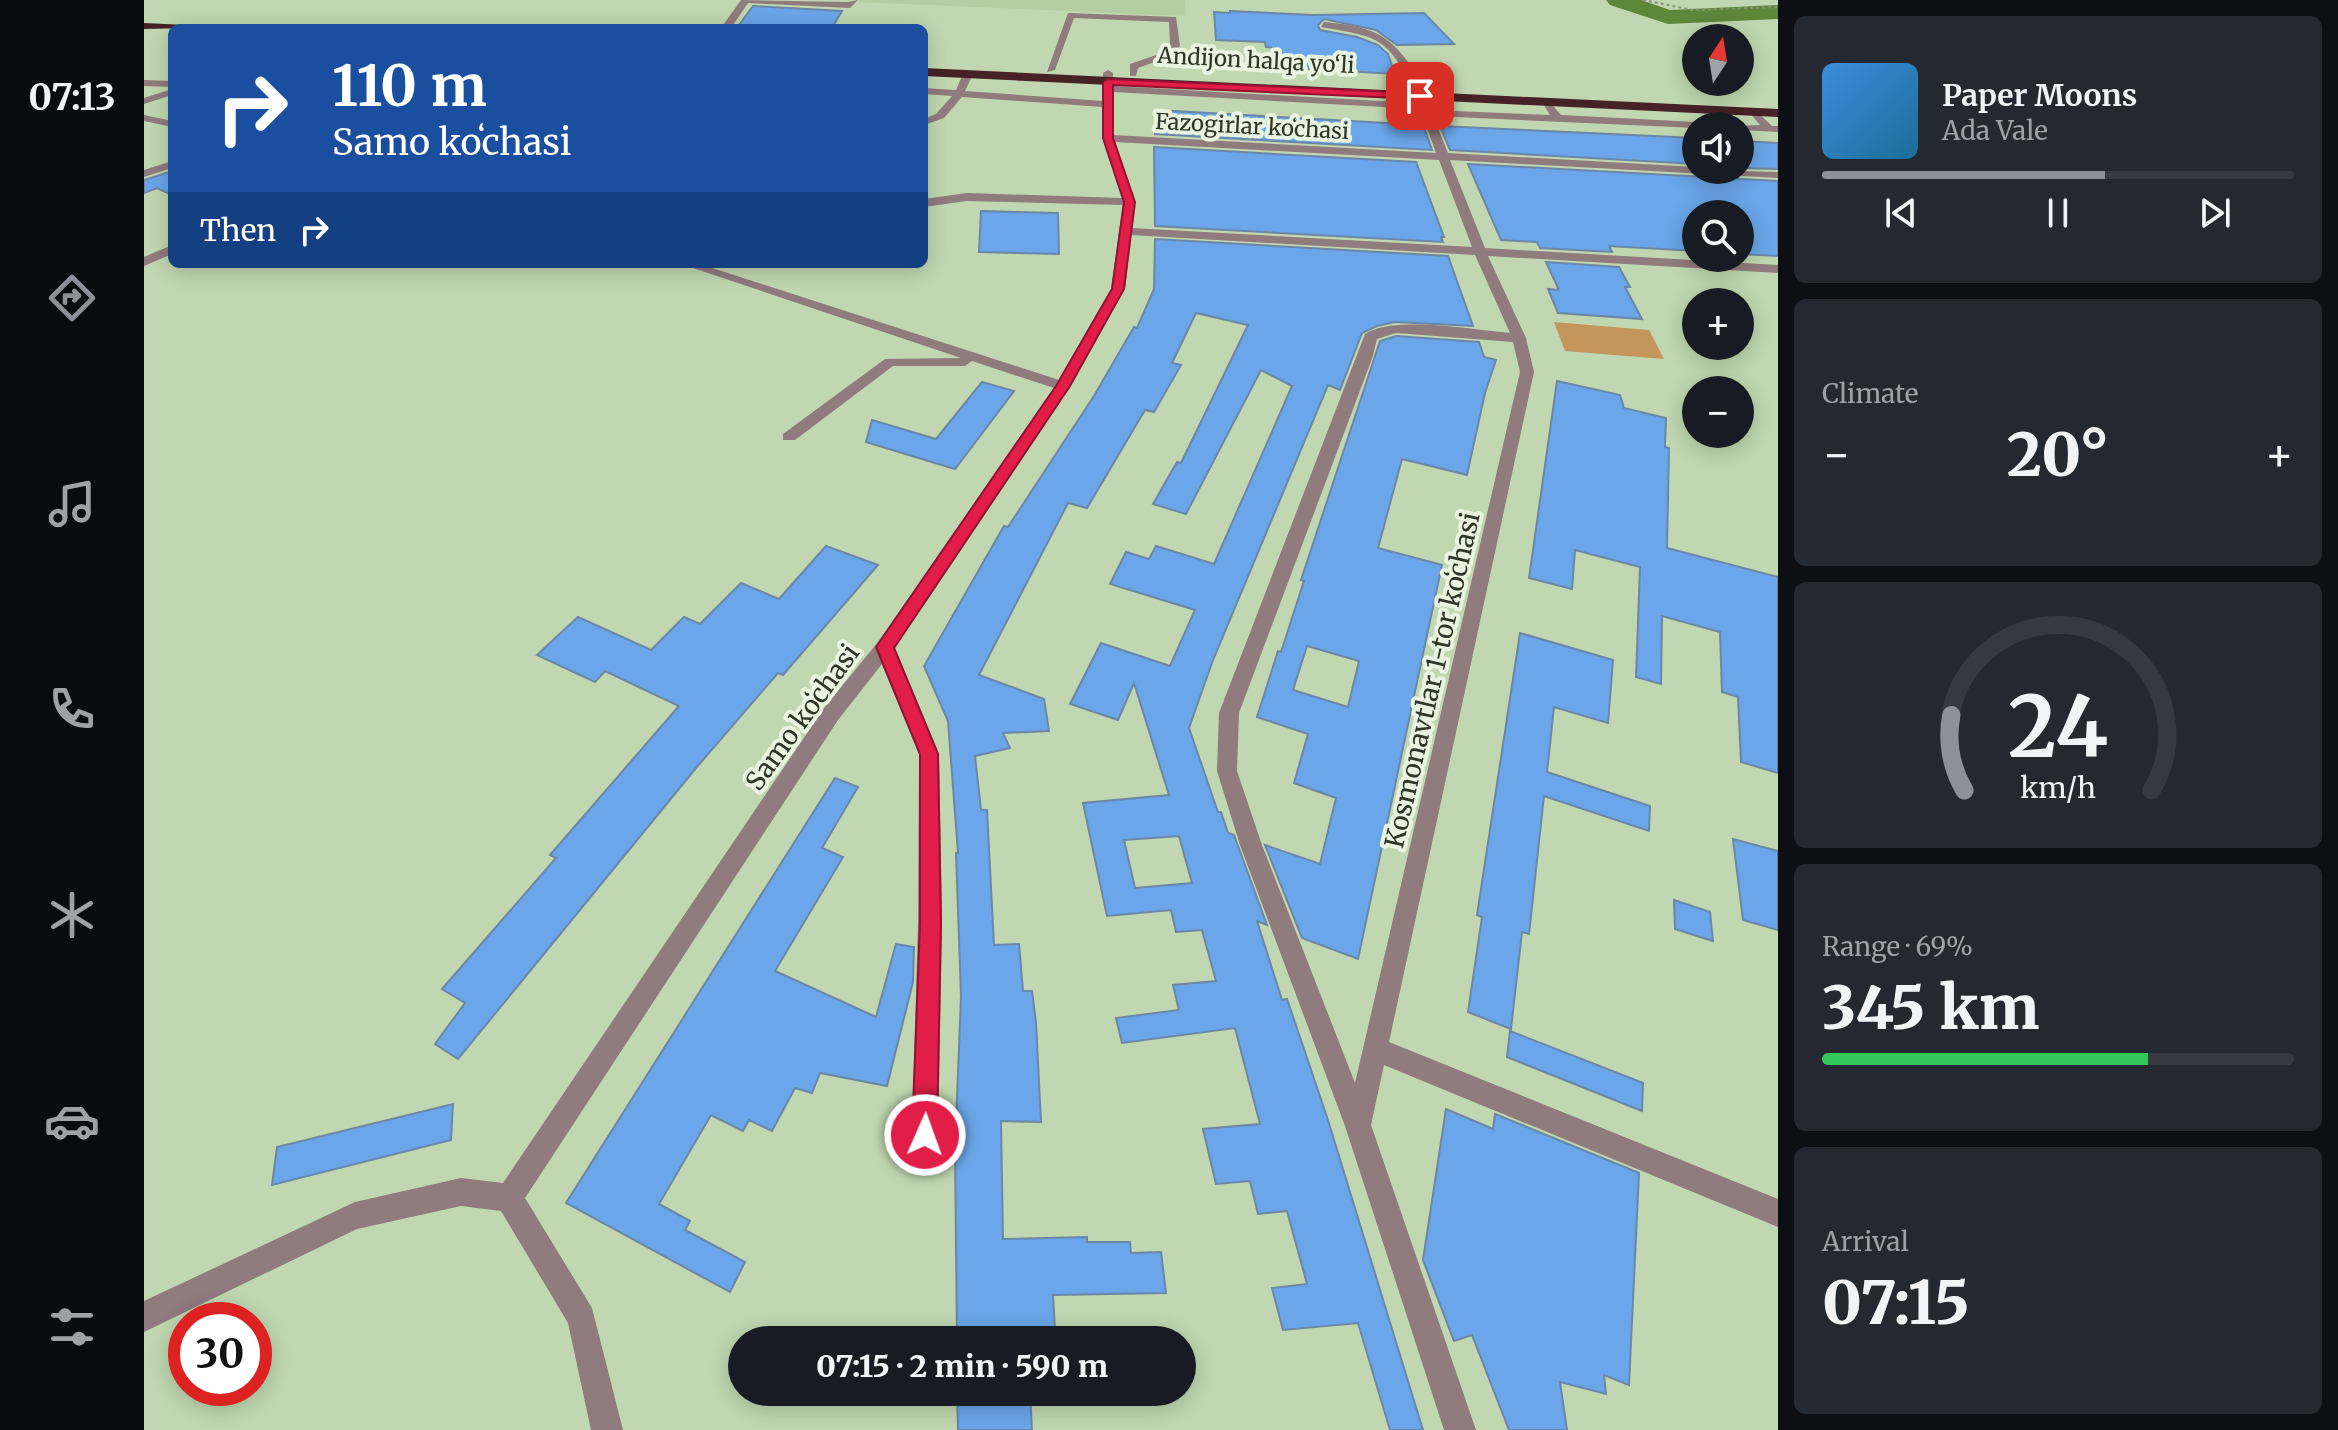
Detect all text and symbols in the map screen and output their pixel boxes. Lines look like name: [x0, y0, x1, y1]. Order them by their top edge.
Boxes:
north arrow: [1682, 24, 1754, 96]
map controls: [1682, 24, 1754, 448]
street label: Andijon halqa yo‘li: [1156, 41, 1355, 79]
text: 110 m: [332, 51, 487, 121]
icon: right: [200, 56, 304, 160]
pin: [1386, 62, 1454, 130]
icon: arrive: [1398, 74, 1442, 118]
text: 07:13: [28, 75, 116, 120]
text: Paper Moons: [1942, 76, 2137, 114]
street label: Fazogirlar koʻchasi: [1154, 107, 1350, 145]
button: sound: [1682, 112, 1754, 184]
text: Ada Vale: [1942, 114, 2048, 147]
text: Samo koʻchasi: [332, 120, 571, 165]
icon: previous: [1879, 191, 1923, 235]
icon: pause: [2036, 191, 2080, 235]
icon: next: [2193, 191, 2237, 235]
button: search: [1682, 200, 1754, 272]
icon: right: [292, 208, 336, 252]
text: Then: [200, 211, 276, 249]
icon: directions: [44, 270, 100, 326]
button: +: [1682, 288, 1754, 360]
button: −: [1682, 376, 1754, 448]
text: Climate: [1822, 377, 1918, 410]
text: 20°: [2007, 417, 2109, 492]
text: −: [1822, 427, 1851, 482]
text: +: [2265, 427, 2294, 482]
icon: music: [44, 476, 100, 532]
street label: Kosmonavtlar 1-tor koʻchasi: [1377, 509, 1487, 851]
street label: Samo koʻchasi: [738, 637, 866, 797]
text: 24: [2008, 675, 2108, 780]
icon: phone: [44, 681, 100, 737]
text: km/h: [2020, 770, 2096, 806]
icon: climate: [44, 887, 100, 943]
text: Range · 69%: [1822, 930, 1973, 963]
text: 345 km: [1822, 970, 2039, 1045]
icon: car: [44, 1093, 100, 1149]
position arrow: [883, 1093, 967, 1177]
text: Arrival: [1822, 1225, 1909, 1258]
text: 07:15: [1822, 1265, 1970, 1340]
icon: filters: [44, 1299, 100, 1355]
speed limit sign: 30: [168, 1302, 272, 1406]
text: 07:15 · 2 min · 590 m: [816, 1347, 1108, 1385]

